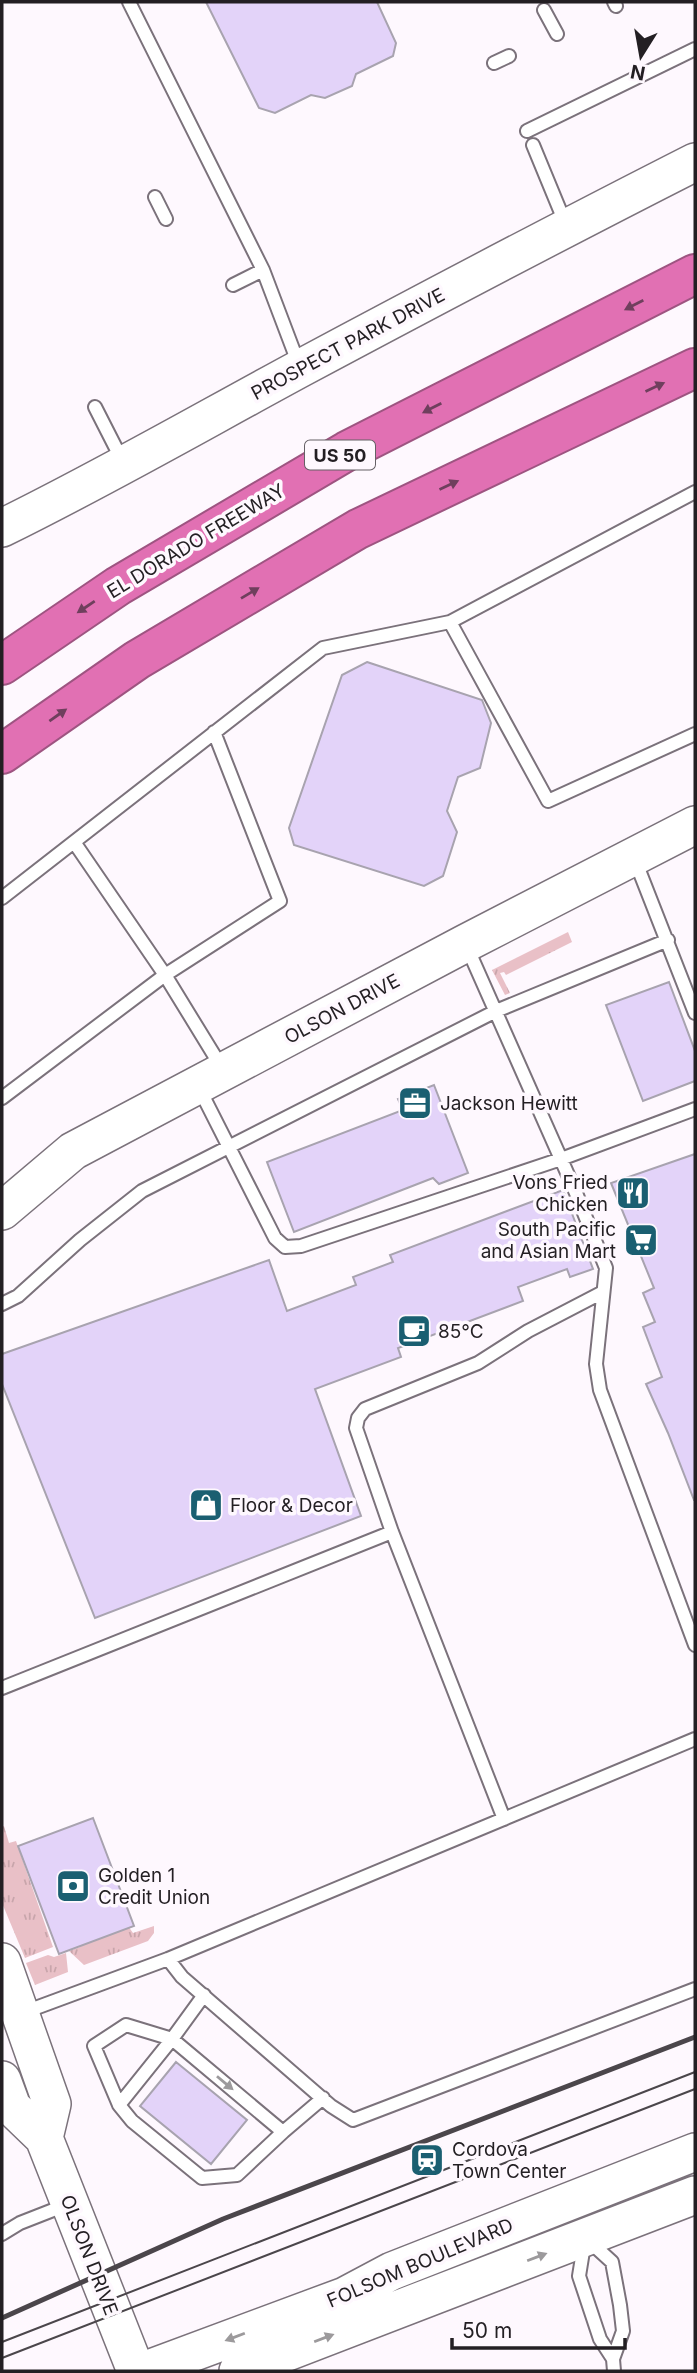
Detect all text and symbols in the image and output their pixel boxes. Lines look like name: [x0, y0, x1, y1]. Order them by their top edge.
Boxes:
north arrow: [606, 21, 676, 91]
text: N: [629, 60, 647, 85]
street label: PROSPECT PARK DRIVE: [247, 283, 449, 405]
one-way arrow: [624, 299, 644, 310]
one-way arrow: [645, 382, 665, 393]
one-way arrow: [422, 402, 442, 413]
road number: US 50: [305, 440, 375, 470]
street label: EL DORADO FREEWAY: [103, 479, 289, 603]
one-way arrow: [439, 479, 459, 491]
one-way arrow: [240, 587, 259, 600]
one-way arrow: [77, 600, 95, 614]
one-way arrow: [48, 709, 68, 722]
street label: OLSON DRIVE: [280, 969, 404, 1049]
office icon: Jackson Hewitt: [396, 1084, 434, 1122]
place label: Jackson Hewitt: [440, 1092, 578, 1115]
place label: Vons Fried Chicken: [512, 1171, 608, 1216]
restaurant icon: Vons Fried Chicken: [614, 1174, 652, 1212]
place label: South Pacific and Asian Mart: [481, 1218, 616, 1263]
supermarket icon: South Pacific and Asian Mart: [622, 1221, 660, 1259]
cafe icon: 85°C: [395, 1312, 433, 1350]
place label: 85°C: [438, 1320, 484, 1343]
shop icon: Floor & Decor: [187, 1486, 225, 1524]
place label: Floor & Decor: [230, 1494, 353, 1517]
place label: Golden 1 Credit Union: [98, 1864, 210, 1909]
bank icon: Golden 1 Credit Union: [54, 1867, 92, 1905]
one-way arrow: [216, 2075, 233, 2090]
place label: Cordova Town Center: [452, 2138, 566, 2183]
station icon: Cordova Town Center: [408, 2141, 446, 2179]
street label: OLSON DRIVE: [55, 2191, 123, 2319]
street label: FOLSOM BOULEVARD: [324, 2213, 516, 2313]
one-way arrow: [526, 2251, 547, 2262]
scale bar: [452, 2306, 625, 2350]
text: 50 m: [462, 2318, 512, 2343]
one-way arrow: [225, 2332, 246, 2343]
one-way arrow: [314, 2332, 335, 2343]

